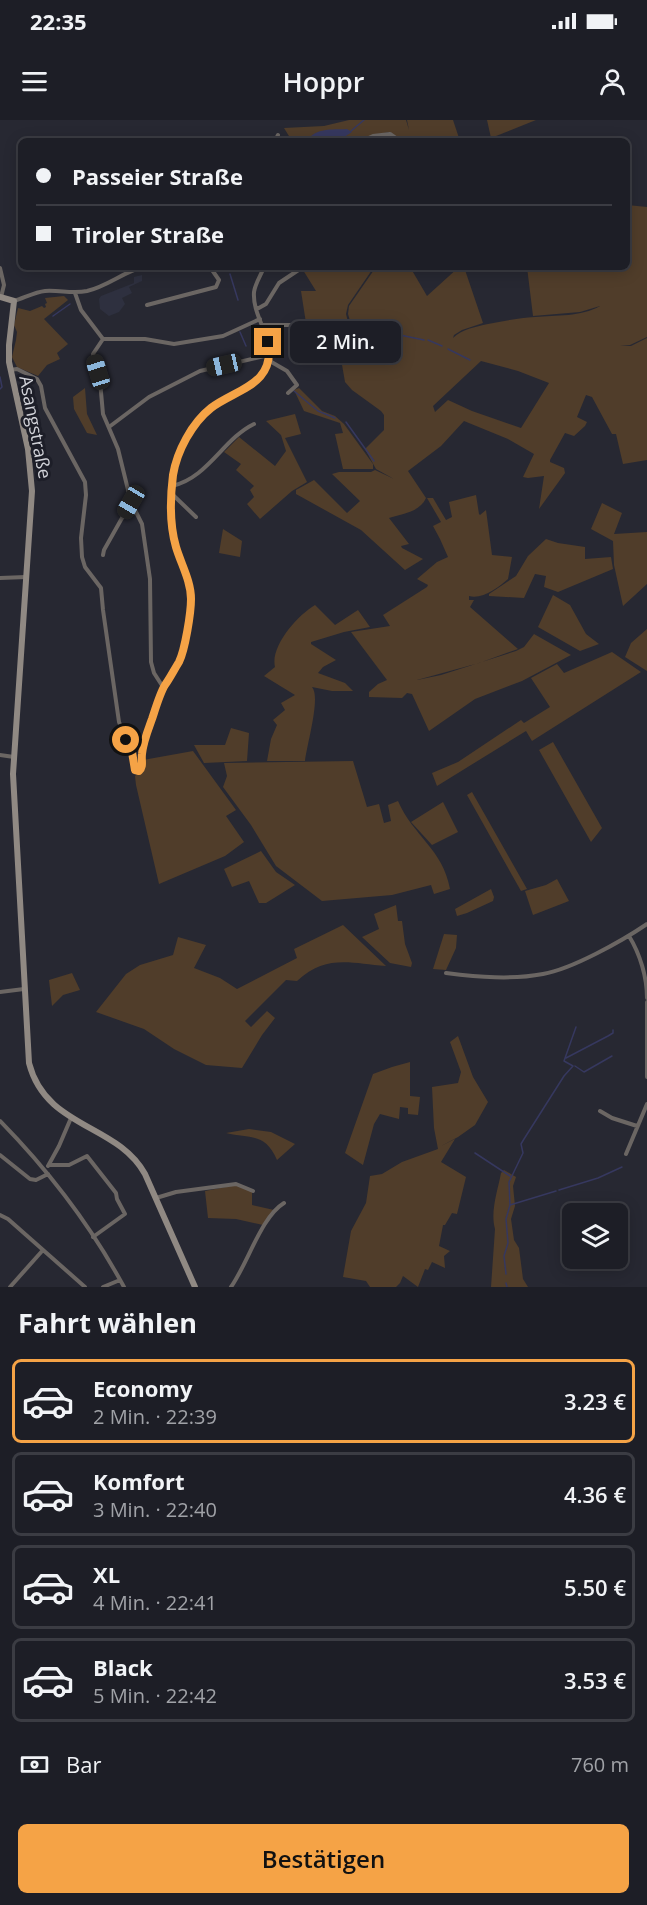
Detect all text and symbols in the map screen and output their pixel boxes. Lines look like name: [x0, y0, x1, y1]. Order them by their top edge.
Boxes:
text: 22:35: [30, 6, 87, 36]
text: Hoppr: [282, 63, 365, 100]
icon: menu: [18, 65, 51, 98]
icon: person: [596, 65, 629, 98]
text: Passeier Straße: [72, 161, 243, 191]
text: Tiroler Straße: [72, 219, 224, 249]
callout: 2 Min.: [289, 321, 400, 363]
route end: [254, 328, 281, 355]
text: 2 Min.: [316, 328, 375, 355]
car: [84, 352, 112, 392]
car: [204, 352, 244, 378]
street label: Asangstraße: [14, 373, 58, 481]
car: [114, 482, 148, 522]
route start: [112, 726, 139, 753]
map controls: [562, 1203, 628, 1269]
button: layers: [562, 1203, 628, 1269]
text: Fahrt wählen: [18, 1304, 197, 1341]
text: Economy: [93, 1373, 192, 1403]
icon: car: [21, 1374, 75, 1428]
text: 3.23 €: [564, 1386, 626, 1416]
text: 2 Min. · 22:39: [93, 1403, 217, 1430]
text: Komfort: [93, 1466, 185, 1496]
icon: car: [21, 1467, 75, 1521]
text: 4.36 €: [564, 1479, 626, 1509]
text: 3 Min. · 22:40: [93, 1496, 217, 1523]
text: XL: [93, 1559, 120, 1589]
icon: car: [21, 1560, 75, 1614]
text: 5.50 €: [564, 1572, 626, 1602]
text: 4 Min. · 22:41: [93, 1589, 217, 1616]
text: Black: [93, 1652, 153, 1682]
icon: car: [21, 1653, 75, 1707]
text: 3.53 €: [564, 1665, 626, 1695]
text: 5 Min. · 22:42: [93, 1682, 217, 1709]
icon: cash: [18, 1748, 51, 1781]
text: Bar: [66, 1749, 101, 1779]
text: 760 m: [571, 1751, 629, 1778]
button: Bestätigen: [18, 1824, 629, 1893]

